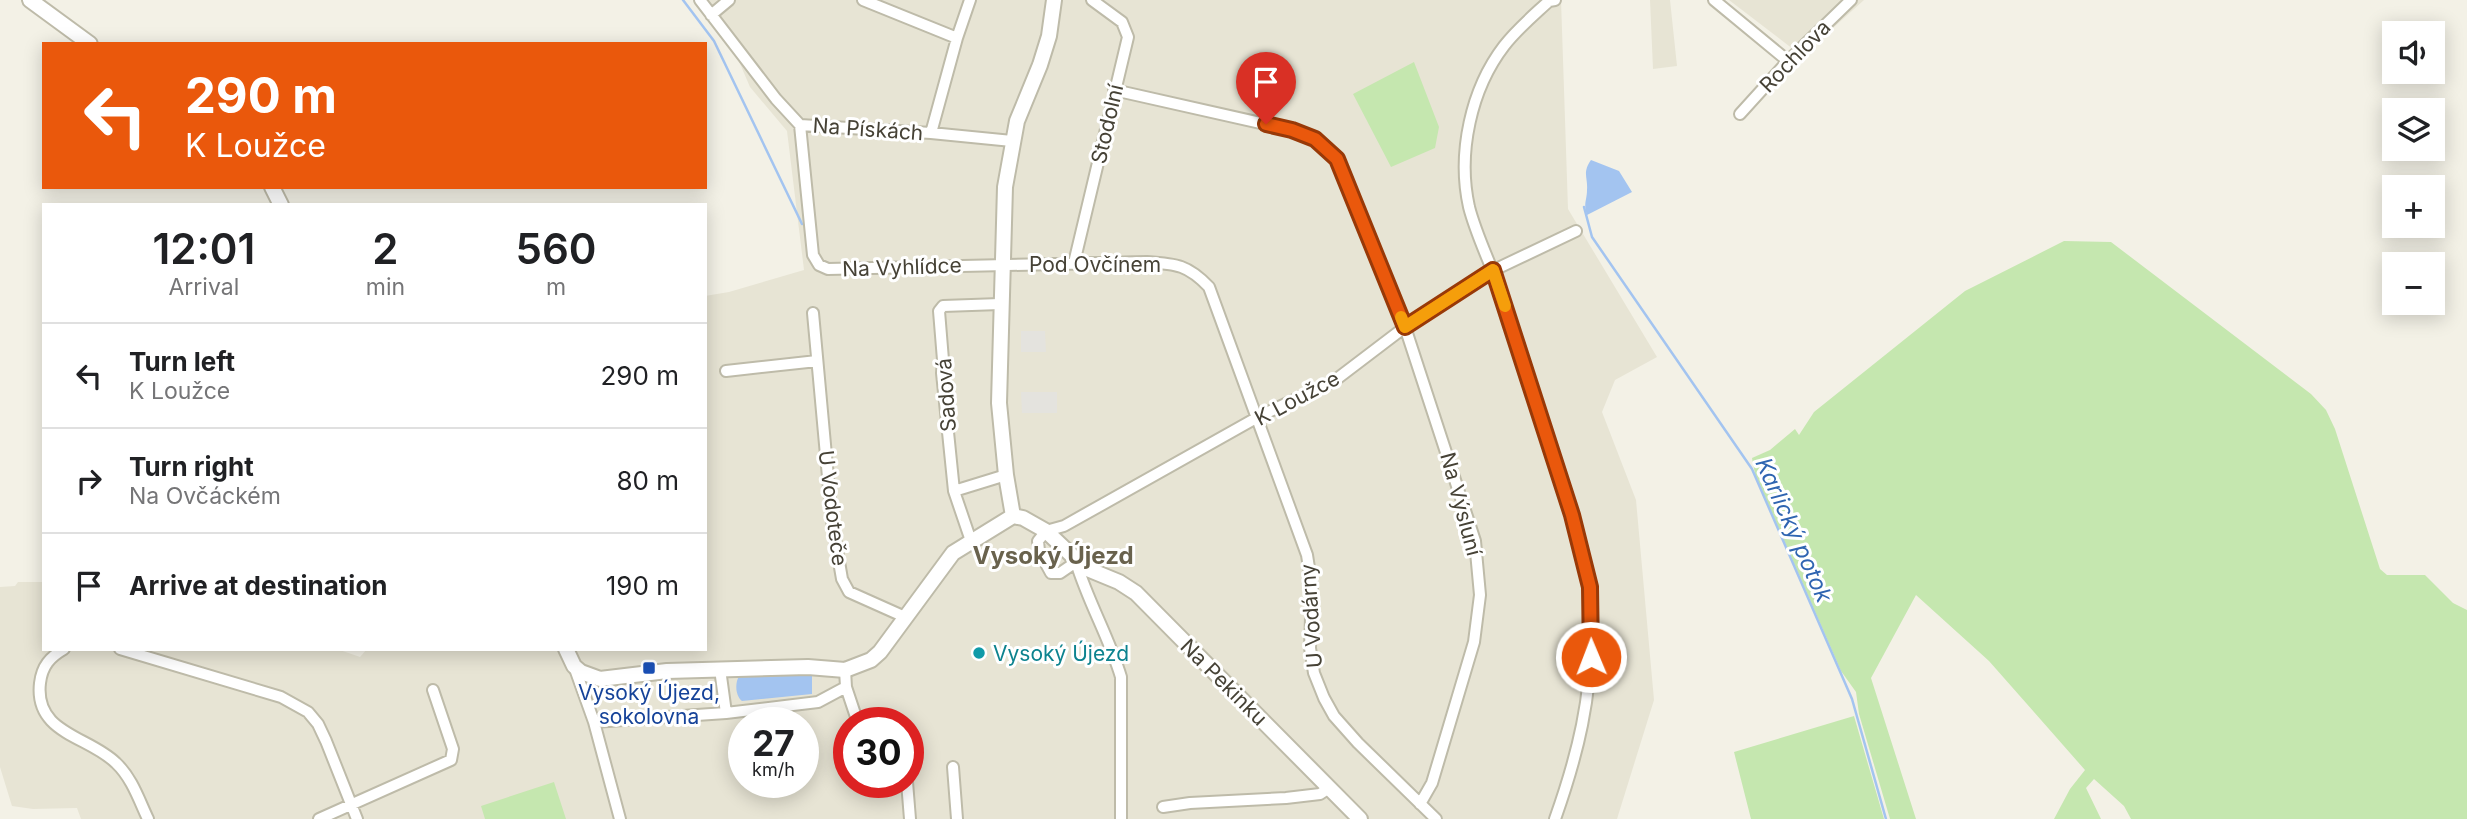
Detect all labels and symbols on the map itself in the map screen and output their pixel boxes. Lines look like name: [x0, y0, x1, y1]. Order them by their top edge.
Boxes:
street label: Rochlova: [1754, 15, 1836, 97]
pin: [1236, 52, 1296, 124]
street label: Stodolní: [1086, 81, 1128, 166]
street label: Na Pískách: [812, 113, 924, 145]
street label: Na Vyhlídce: [842, 252, 962, 282]
street label: Pod Ovčínem: [1029, 252, 1161, 277]
street label: Sadová: [931, 357, 961, 433]
street label: K Loužce: [1250, 365, 1344, 431]
street label: U Vodoteče: [814, 449, 852, 567]
street label: Na Výsluní: [1435, 450, 1487, 559]
water label: Karlický potok: [1750, 453, 1839, 607]
district label: Vysoký Újezd: [972, 541, 1134, 570]
street label: U Vodárny: [1295, 563, 1327, 669]
position arrow: [1554, 620, 1628, 694]
street label: Na Pekinku: [1176, 634, 1272, 730]
place label: Vysoký Újezd: [993, 640, 1129, 666]
marker: Vysoký Újezd: [971, 645, 987, 661]
marker: Vysoký Újezd, sokolovna: [641, 660, 657, 676]
place label: Vysoký Újezd, sokolovna: [578, 679, 720, 729]
speed limit sign: 30: [833, 707, 924, 798]

